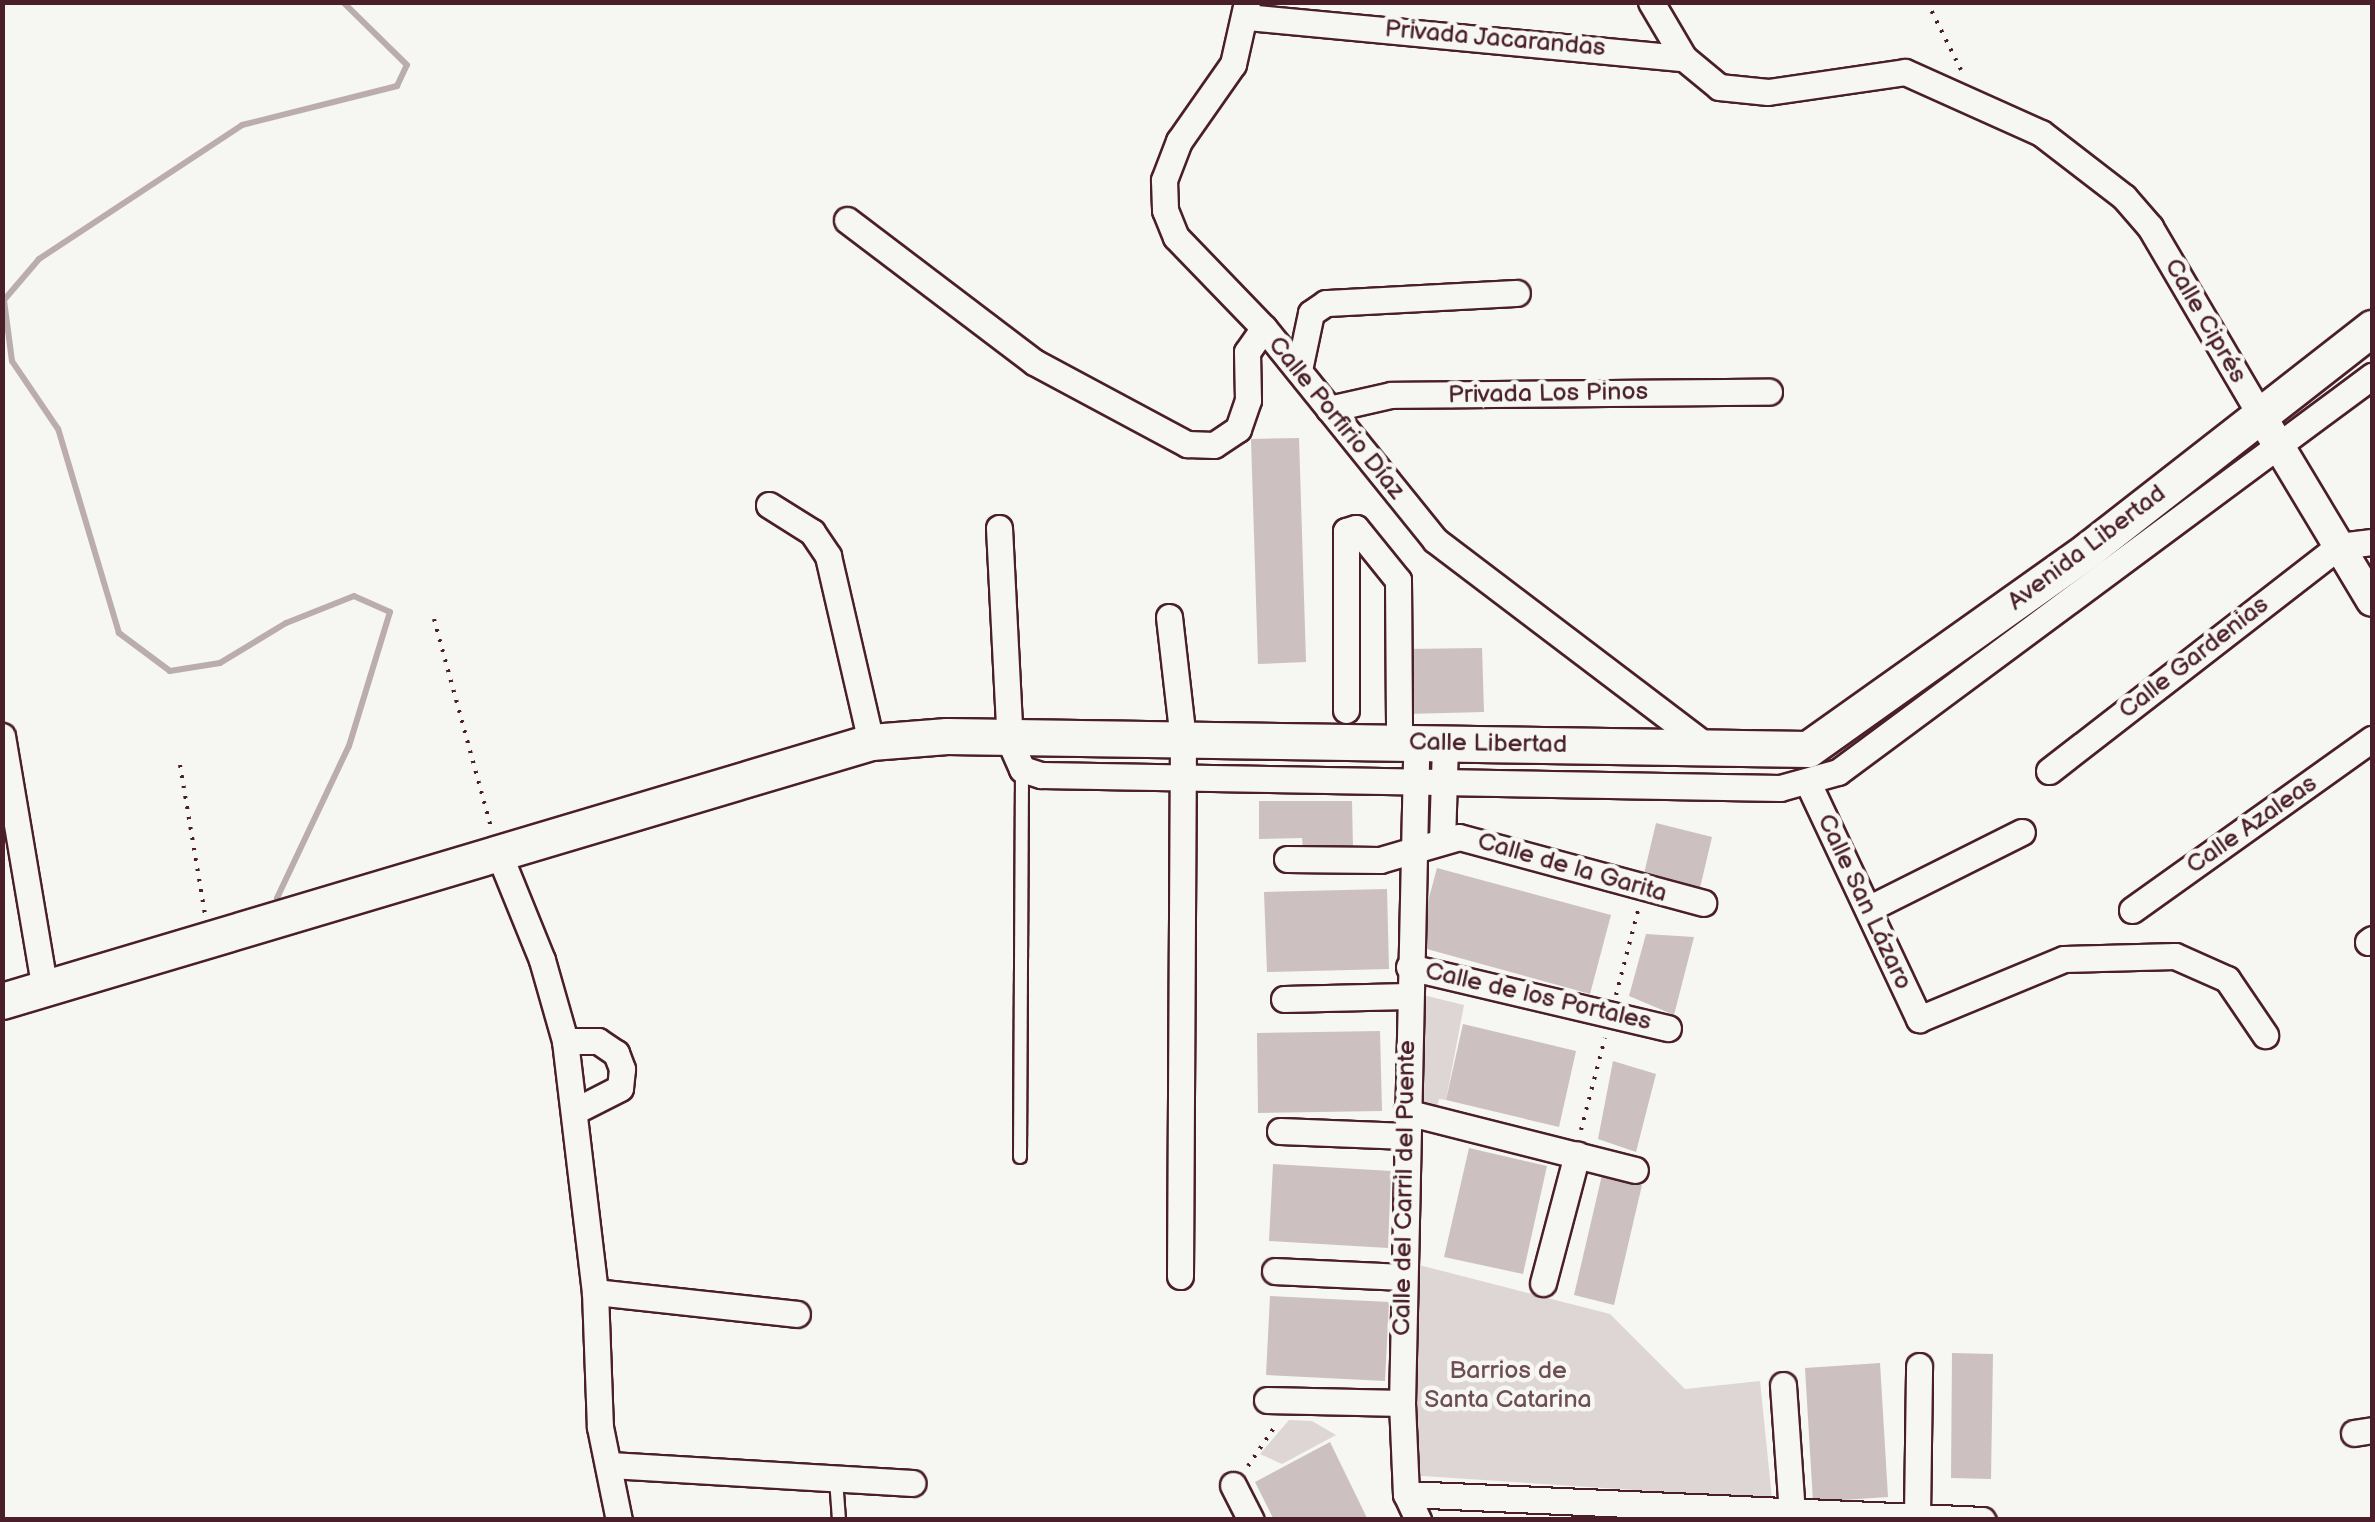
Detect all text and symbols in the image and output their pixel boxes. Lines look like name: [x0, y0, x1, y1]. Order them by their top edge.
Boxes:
street label: Privada Jacarandas: [1383, 14, 1607, 64]
street label: Calle Ciprés: [2157, 254, 2253, 388]
street label: Calle Porfirio Díaz: [1261, 331, 1411, 505]
street label: Privada Los Pinos: [1448, 377, 1648, 411]
street label: Avenida Libertad: [2002, 479, 2172, 617]
street label: Calle Gardenias: [2113, 590, 2275, 726]
street label: Calle Libertad: [1409, 728, 1567, 760]
street label: Calle Azaleas: [2181, 769, 2323, 881]
street label: Calle San Lázaro: [1810, 809, 1918, 995]
street label: Calle de la Garita: [1474, 827, 1670, 909]
street label: Calle de los Portales: [1422, 956, 1654, 1038]
street label: Calle del Carril del Puente: [1387, 1040, 1423, 1336]
park label: Barrios de Santa Catarina: [1424, 1357, 1592, 1416]

